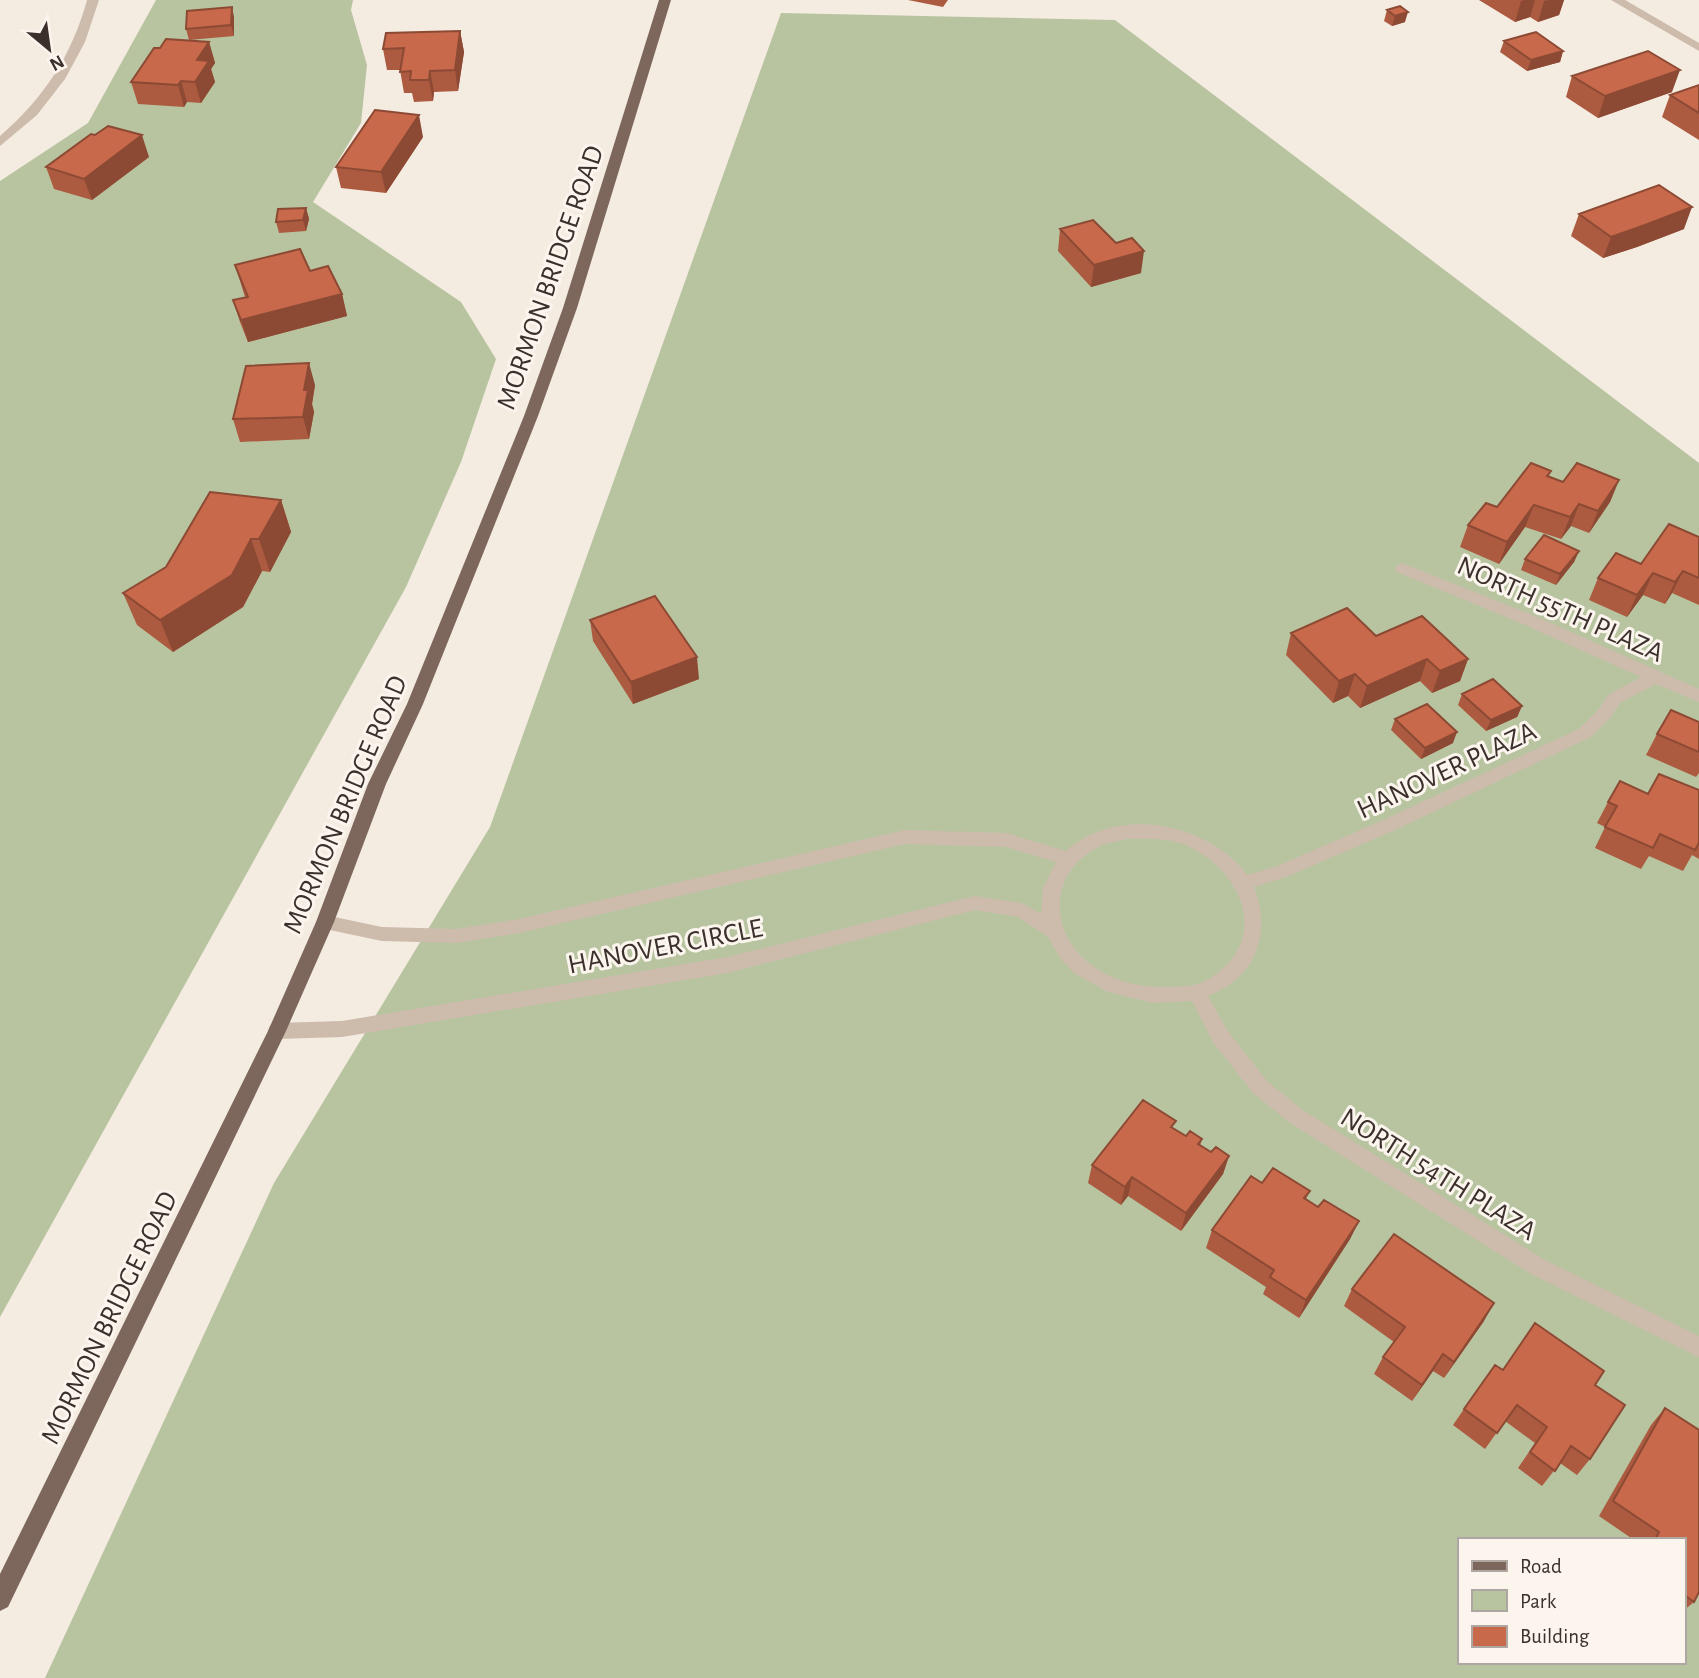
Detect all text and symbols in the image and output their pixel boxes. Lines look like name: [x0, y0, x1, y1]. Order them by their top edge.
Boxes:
north arrow: [14, 14, 84, 84]
text: N: [46, 51, 67, 74]
street label: MORMON BRIDGE ROAD: [493, 142, 609, 413]
street label: NORTH 55TH PLAZA: [1453, 552, 1668, 668]
street label: MORMON BRIDGE ROAD: [279, 672, 413, 938]
street label: HANOVER PLAZA: [1353, 717, 1541, 825]
street label: HANOVER CIRCLE: [566, 914, 765, 980]
street label: NORTH 54TH PLAZA: [1335, 1103, 1541, 1246]
street label: MORMON BRIDGE ROAD: [36, 1187, 183, 1449]
legend: [1458, 1538, 1685, 1664]
text: Road: [1520, 1556, 1562, 1577]
text: Park: [1520, 1591, 1557, 1612]
text: Building: [1520, 1626, 1590, 1647]

